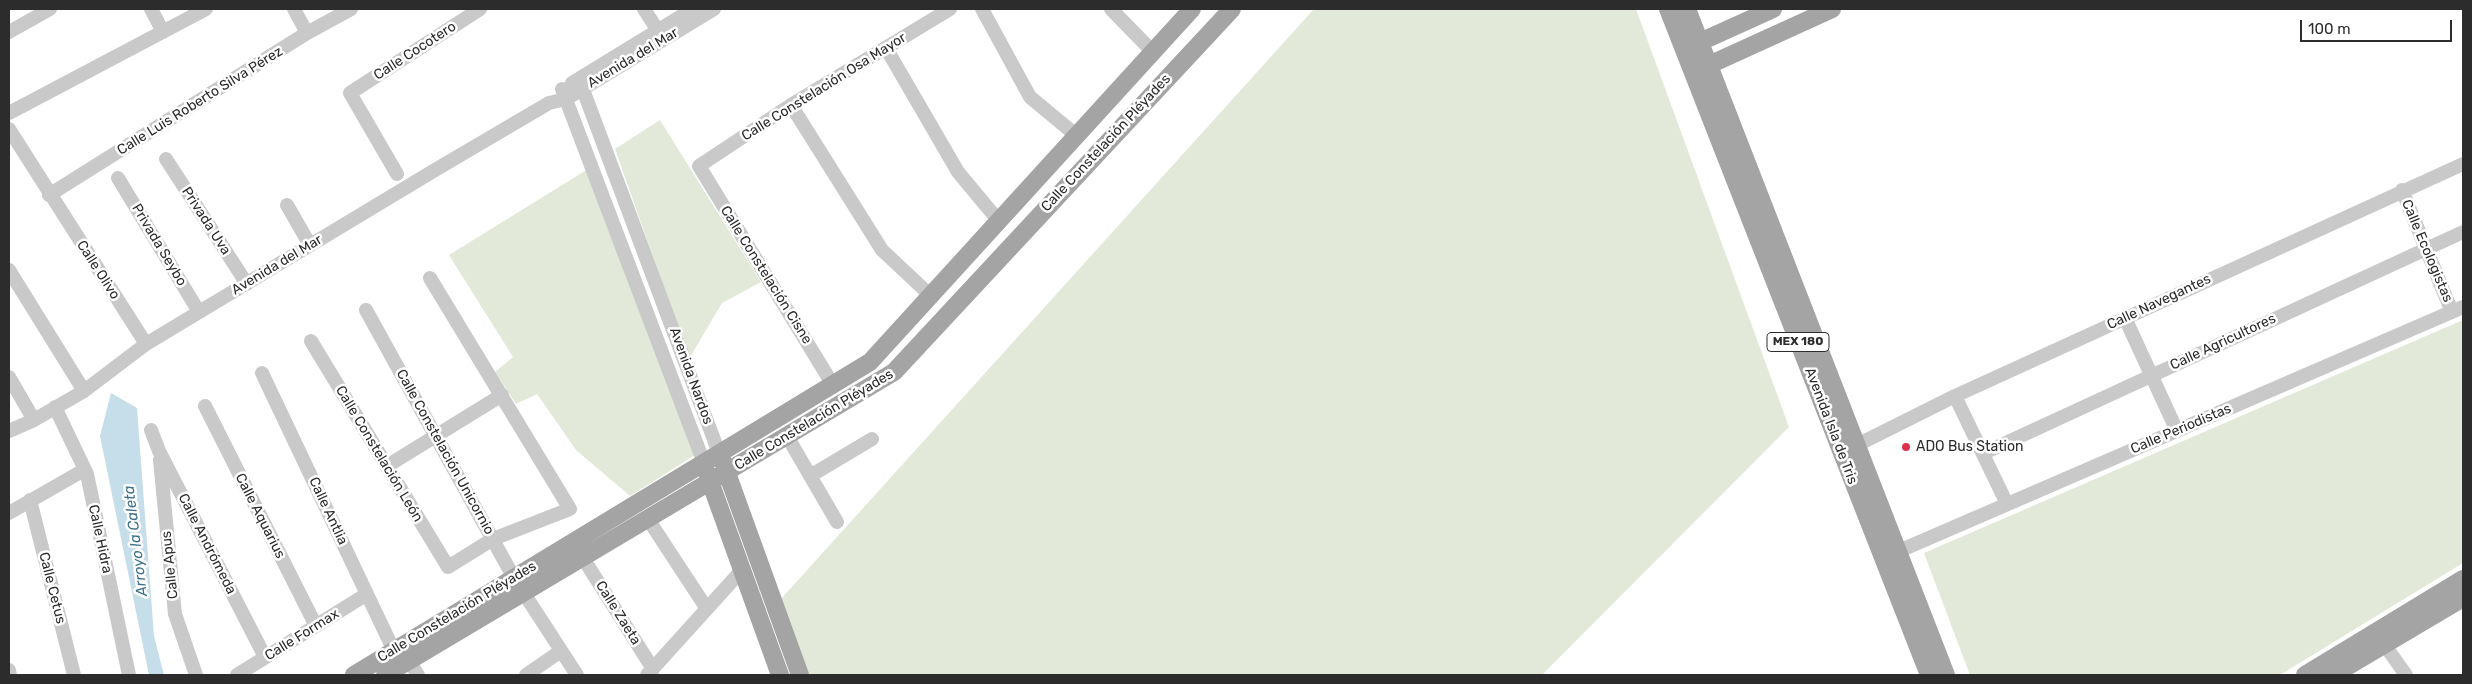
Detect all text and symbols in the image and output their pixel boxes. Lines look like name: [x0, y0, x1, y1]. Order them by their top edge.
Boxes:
scale bar: [2302, 10, 2454, 42]
street label: Calle Cocotero: [371, 18, 459, 84]
text: 100 m: [2308, 20, 2350, 38]
street label: Avenida del Mar: [585, 24, 681, 92]
street label: Calle Constelación Osa Mayor: [739, 29, 909, 145]
street label: Calle Luis Roberto Silva Pérez: [114, 43, 286, 159]
street label: Calle Constelación Pléyades: [1038, 71, 1174, 215]
street label: Privada Uva: [178, 184, 234, 258]
street label: Calle Ecologistas: [2398, 197, 2456, 305]
street label: Privada Seybo: [128, 201, 190, 289]
street label: Calle Constelación Cisne: [717, 203, 815, 347]
street label: Avenida del Mar: [229, 231, 325, 299]
street label: Calle Olivo: [73, 237, 123, 303]
street label: Calle Navegantes: [2104, 271, 2214, 333]
street label: Calle Agricultores: [2167, 310, 2279, 374]
street label: Avenida Nardos: [666, 325, 716, 427]
road number: MEX 180: [1767, 332, 1829, 352]
street label: Avenida Isla de Tris: [1801, 365, 1861, 487]
street label: Calle Constelación Unicornio: [392, 366, 498, 538]
street label: Calle Constelación Pléyades: [732, 366, 896, 474]
street label: Calle Constelación León: [332, 383, 426, 525]
street label: Calle Periodistas: [2128, 400, 2234, 458]
place label: ADO Bus Station: [1916, 439, 2024, 455]
marker: ADO Bus Station: [1900, 441, 1912, 453]
street label: Calle Aquarius: [231, 471, 289, 561]
street label: Calle Antlia: [305, 474, 351, 548]
water label: Arroyo la Caleta: [120, 485, 152, 597]
street label: Calle Andrómeda: [174, 491, 240, 597]
street label: Calle Hidra: [85, 503, 115, 575]
street label: Calle Apus: [158, 530, 182, 600]
street label: Calle Cetus: [35, 550, 69, 626]
street label: Calle Constelación Pléyades: [375, 558, 539, 666]
street label: Calle Zaeta: [592, 578, 644, 648]
street label: Calle Formax: [262, 606, 342, 664]

